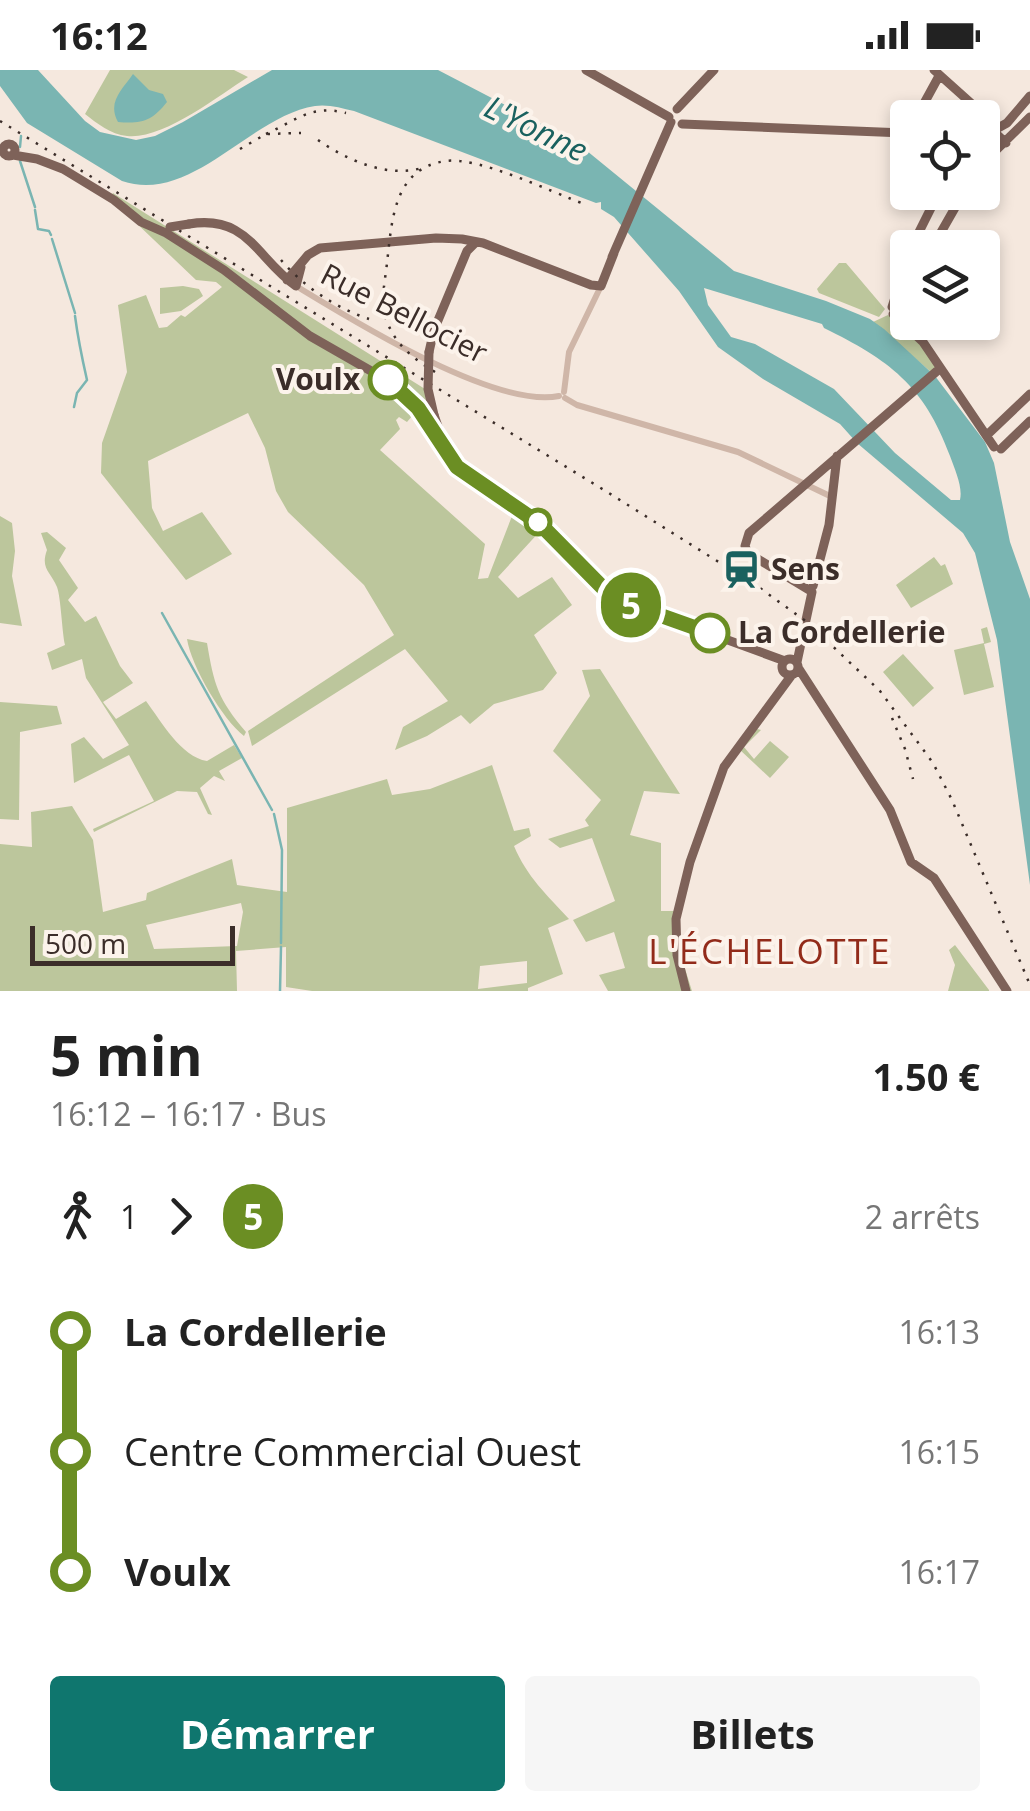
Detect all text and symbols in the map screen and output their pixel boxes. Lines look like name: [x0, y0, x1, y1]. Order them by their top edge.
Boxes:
text: 16:12: [50, 9, 148, 61]
water label: L'Yonne: [478, 84, 595, 171]
map controls: [890, 100, 1000, 340]
button: locate: [890, 100, 1000, 210]
button: layers: [890, 230, 1000, 340]
street label: Rue Bellocier: [314, 253, 495, 372]
place label: Voulx: [276, 358, 361, 399]
marker: Voulx: [369, 361, 407, 399]
unlabelled marker: [525, 509, 551, 535]
place label: Sens: [771, 548, 840, 589]
station icon: Sens: [720, 549, 762, 591]
line badge: 5: [598, 572, 664, 638]
text: 5: [621, 582, 641, 629]
place label: La Cordellerie: [738, 611, 945, 652]
marker: La Cordellerie: [691, 614, 729, 652]
scale bar: [30, 921, 235, 966]
text: 500 m: [45, 924, 126, 962]
district label: L'ÉCHELOTTE: [648, 927, 892, 974]
text: 5 min: [50, 1017, 203, 1092]
text: 1.50 €: [872, 1050, 980, 1102]
text: 16:12 – 16:17 · Bus: [50, 1092, 326, 1135]
icon: walk: [50, 1189, 105, 1244]
icon: forward: [153, 1189, 208, 1244]
text: 5: [243, 1193, 263, 1240]
text: 1: [120, 1195, 138, 1238]
text: 2 arrêts: [865, 1195, 980, 1238]
text: La Cordellerie: [124, 1305, 387, 1357]
text: 16:13: [898, 1310, 980, 1353]
text: Centre Commercial Ouest: [124, 1425, 581, 1477]
text: 16:15: [898, 1430, 980, 1473]
text: Voulx: [124, 1545, 231, 1597]
text: 16:17: [898, 1550, 980, 1593]
button: Démarrer: [50, 1676, 505, 1791]
button: Billets: [525, 1676, 980, 1791]

